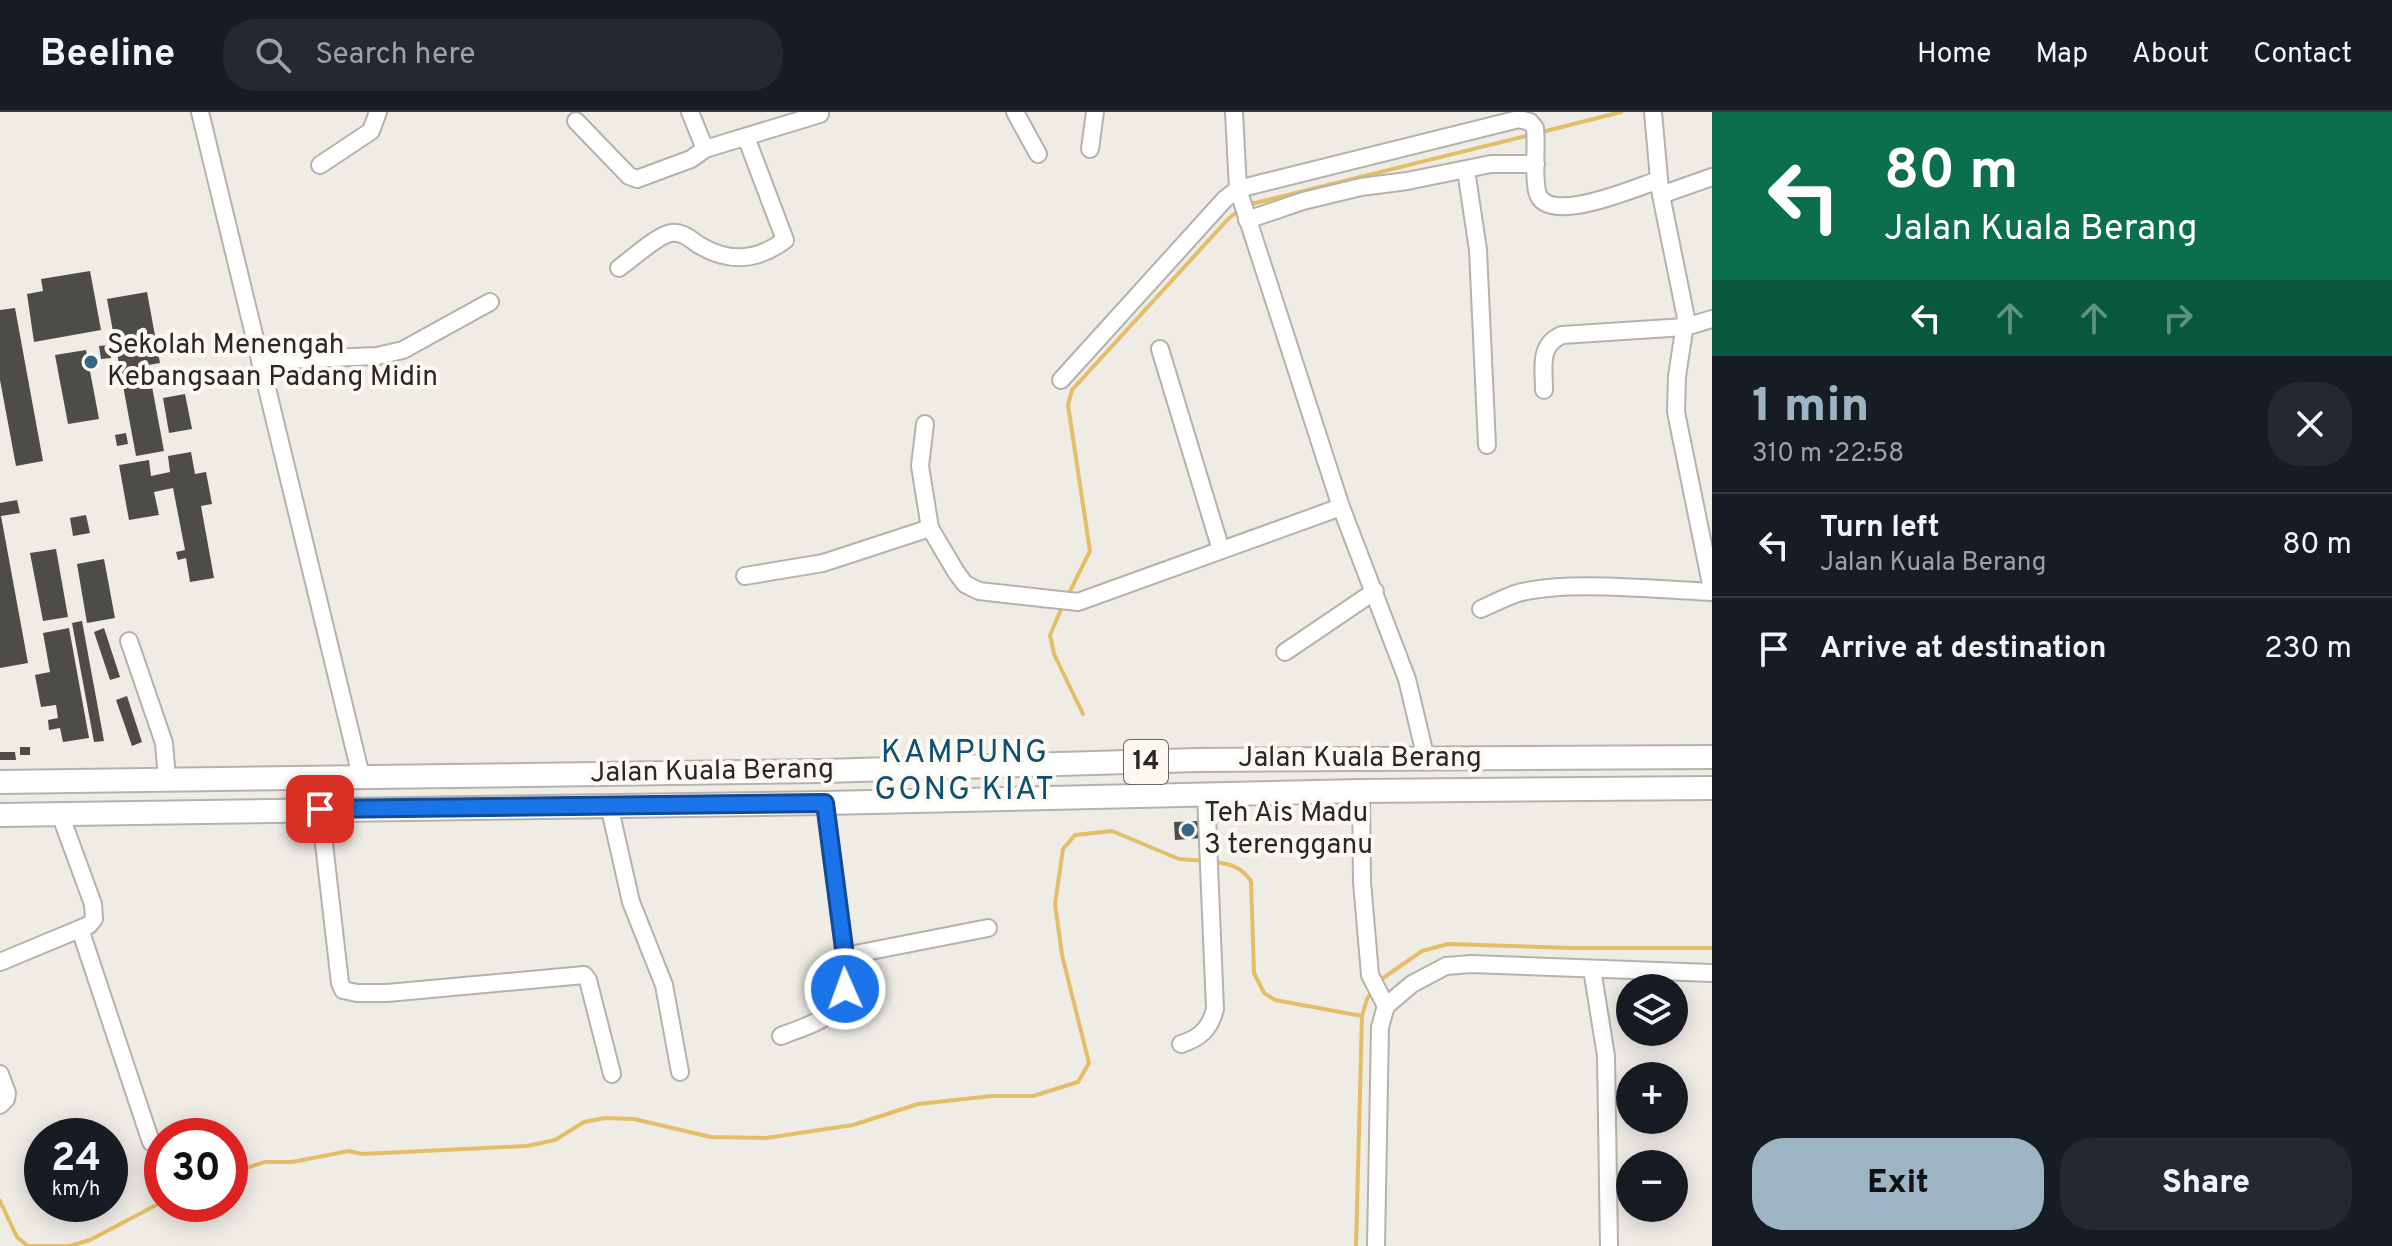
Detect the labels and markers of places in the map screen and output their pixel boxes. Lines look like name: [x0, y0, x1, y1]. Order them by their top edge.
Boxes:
place label: Sekolah Menengah Kebangsaan Padang Midin: [107, 328, 438, 396]
marker: Sekolah Menengah Kebangsaan Padang Midin: [82, 353, 100, 371]
pin: [286, 775, 354, 843]
place label: Teh Ais Madu 3 terengganu: [1204, 796, 1373, 864]
marker: Teh Ais Madu 3 terengganu: [1179, 821, 1197, 839]

